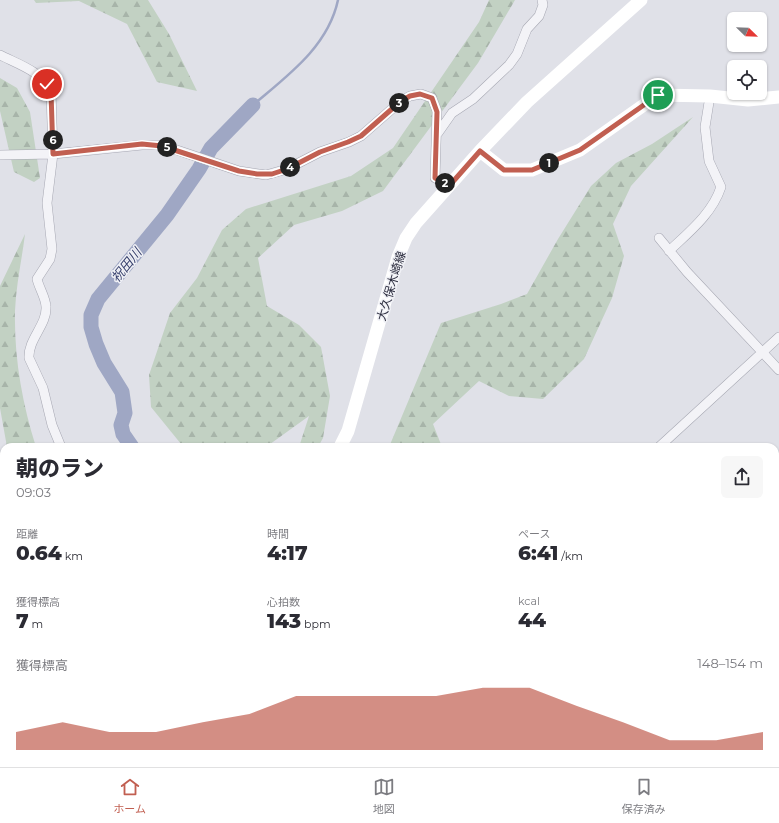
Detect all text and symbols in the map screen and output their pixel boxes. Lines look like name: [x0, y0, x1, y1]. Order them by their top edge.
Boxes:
north arrow: [727, 12, 767, 52]
map controls: [727, 12, 767, 100]
button: locate: [727, 60, 767, 100]
pin: [30, 67, 64, 101]
icon: check: [36, 73, 58, 95]
pin: [641, 78, 675, 112]
icon: arrive: [647, 84, 669, 106]
pin: 3: [389, 93, 409, 113]
text: 3: [396, 96, 402, 110]
pin: 6: [43, 130, 63, 150]
text: 6: [49, 133, 57, 147]
pin: 5: [157, 137, 177, 157]
text: 5: [164, 140, 170, 154]
pin: 1: [539, 153, 559, 173]
text: 1: [547, 156, 551, 170]
pin: 4: [280, 157, 300, 177]
text: 4: [286, 160, 294, 174]
pin: 2: [435, 173, 455, 193]
text: 2: [442, 176, 448, 190]
water label: 祝田川: [108, 243, 146, 285]
street label: 大久保木崎線: [373, 249, 409, 323]
text: 朝のラン: [16, 455, 104, 482]
button: share: [721, 456, 763, 498]
text: 09:03: [16, 484, 51, 500]
text: 距離: [16, 527, 38, 541]
text: 時間: [267, 527, 289, 541]
text: ペース: [518, 527, 550, 541]
text: 0.64: [16, 541, 62, 565]
text: 4:17: [267, 541, 308, 565]
text: 6:41: [518, 541, 558, 565]
text: km: [62, 549, 83, 563]
text: /km: [558, 549, 583, 563]
text: kcal: [518, 594, 540, 608]
text: 獲得標高: [16, 595, 60, 609]
text: 心拍数: [267, 595, 300, 609]
text: 44: [518, 608, 546, 632]
text: 7: [16, 609, 29, 633]
text: 143: [267, 609, 301, 633]
text: m: [29, 617, 43, 631]
text: bpm: [301, 617, 331, 631]
text: 148–154 m: [697, 655, 763, 671]
text: 獲得標高: [16, 657, 68, 673]
tab: ホーム: [113, 776, 146, 816]
tab: 地図: [373, 776, 395, 816]
tab: 保存済み: [622, 776, 666, 816]

